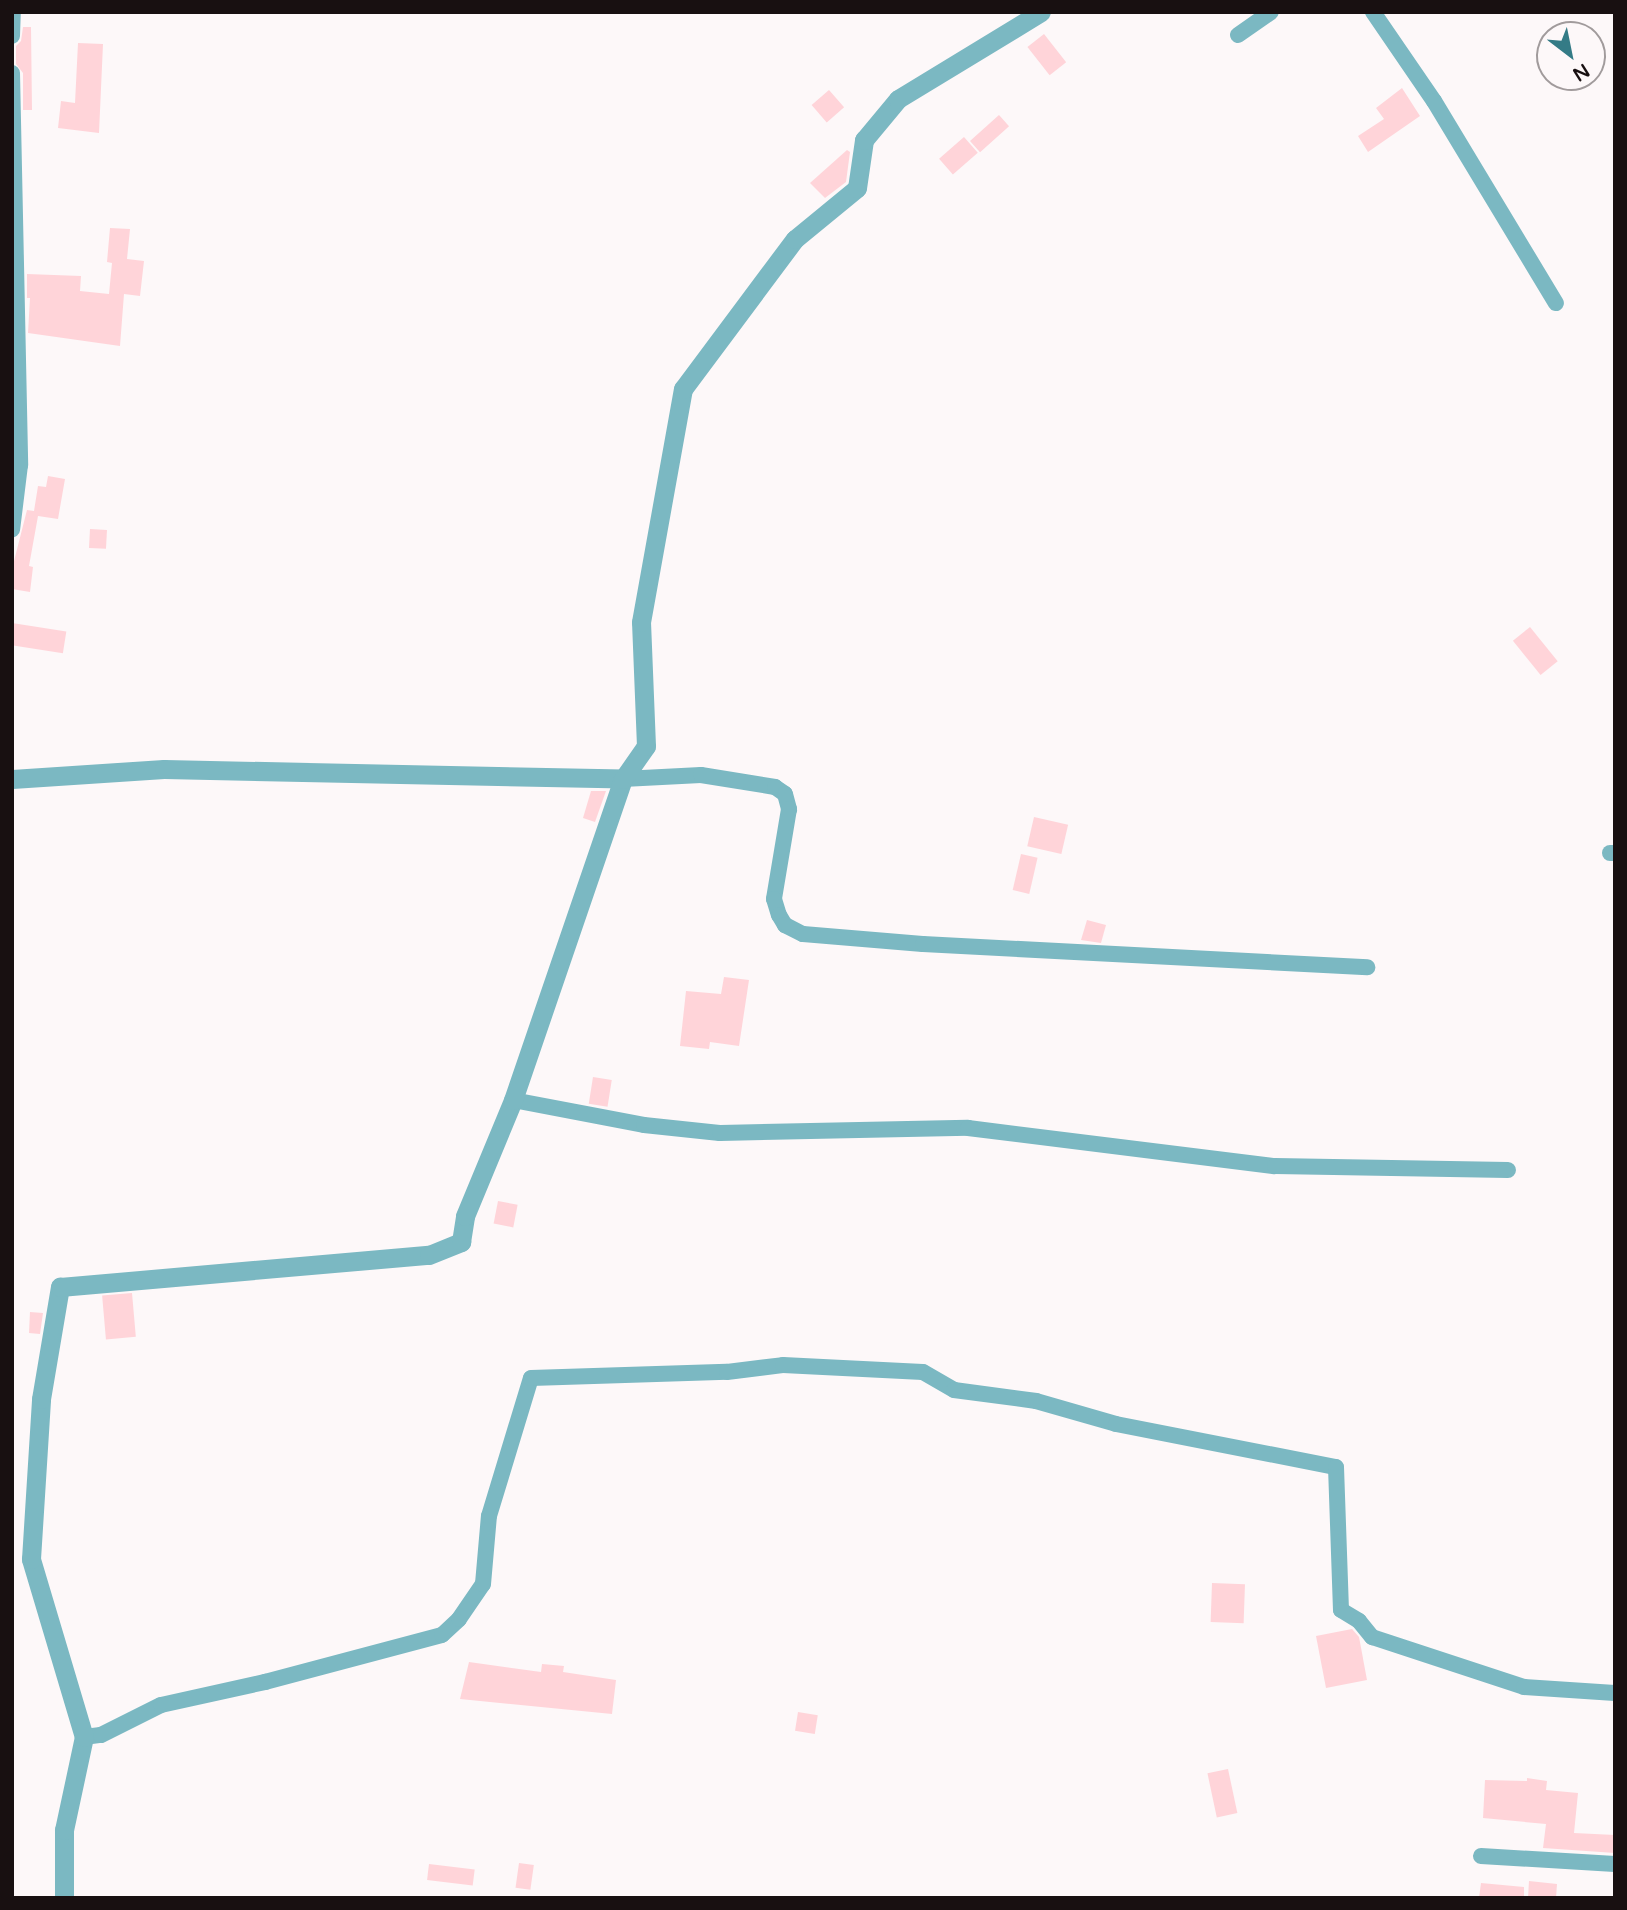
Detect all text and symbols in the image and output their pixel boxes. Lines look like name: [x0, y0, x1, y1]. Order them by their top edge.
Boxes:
north arrow: [1536, 21, 1606, 91]
text: N: [1569, 59, 1593, 85]

